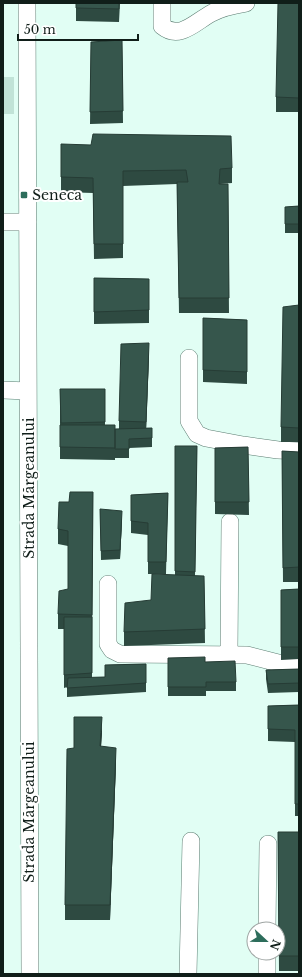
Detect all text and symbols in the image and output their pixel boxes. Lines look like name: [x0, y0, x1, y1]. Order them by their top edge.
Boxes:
scale bar: [18, 16, 138, 42]
text: 50 m: [24, 22, 56, 37]
place label: Seneca: [32, 186, 82, 204]
marker: Seneca: [19, 190, 29, 200]
street label: Strada Mărgeanului: [20, 417, 38, 559]
street label: Strada Mărgeanului: [20, 741, 38, 883]
north arrow: [246, 921, 286, 961]
text: N: [267, 937, 284, 953]

